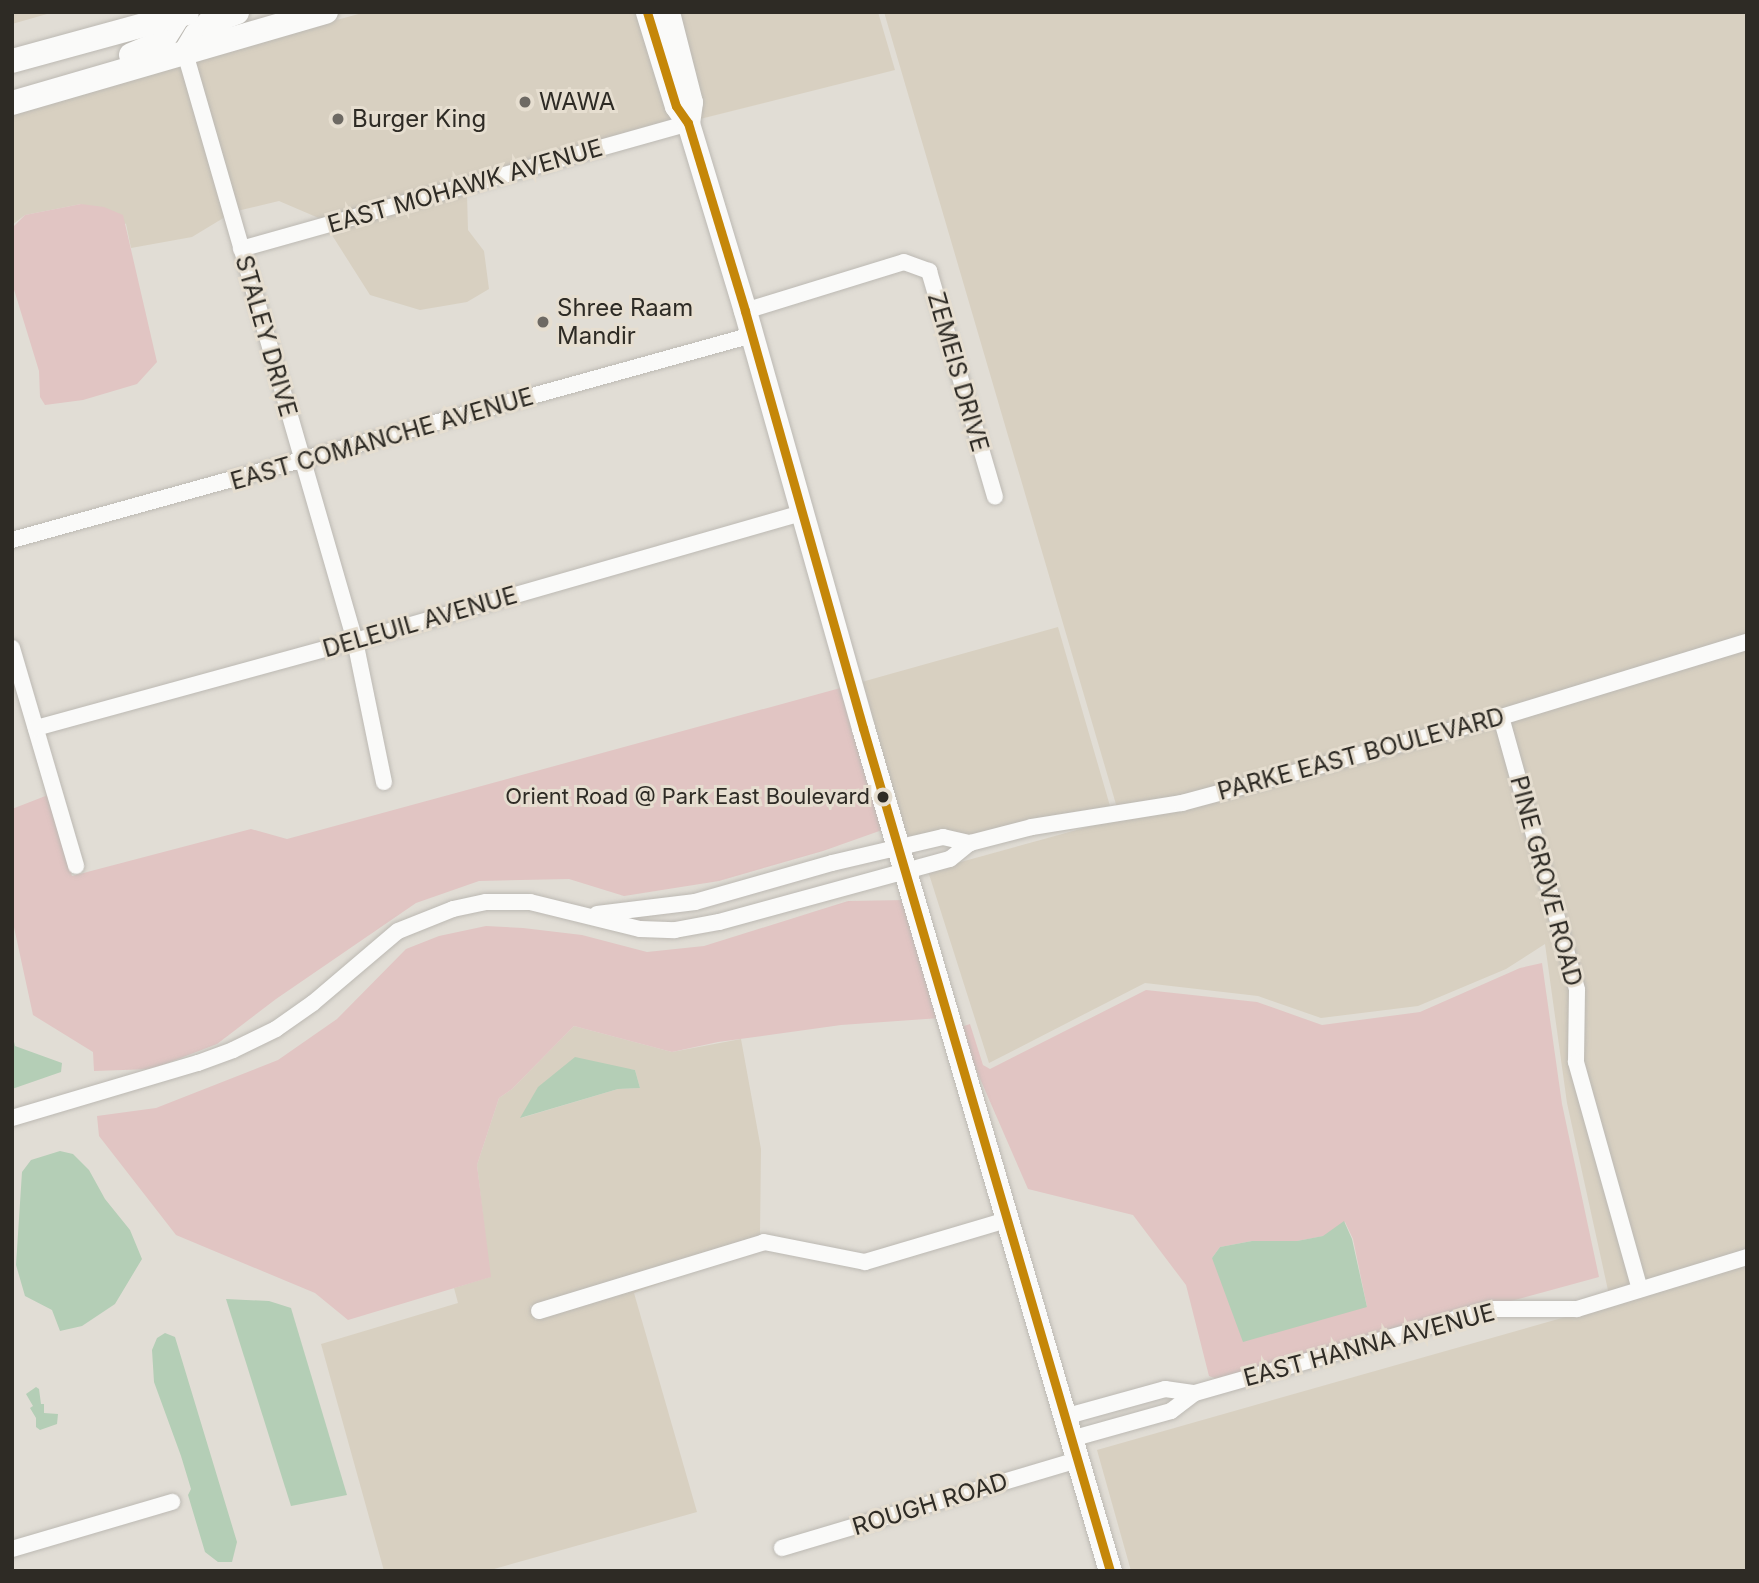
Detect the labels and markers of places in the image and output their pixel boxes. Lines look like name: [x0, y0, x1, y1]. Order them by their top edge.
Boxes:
place label: WAWA: [539, 88, 615, 116]
marker: WAWA: [517, 94, 533, 110]
place label: Burger King: [352, 105, 486, 133]
marker: Burger King: [330, 111, 346, 127]
place label: Shree Raam Mandir: [557, 294, 693, 350]
marker: Shree Raam Mandir: [535, 314, 551, 330]
place label: Orient Road @ Park East Boulevard: [505, 784, 870, 810]
marker: Orient Road @ Park East Boulevard: [876, 790, 890, 804]

